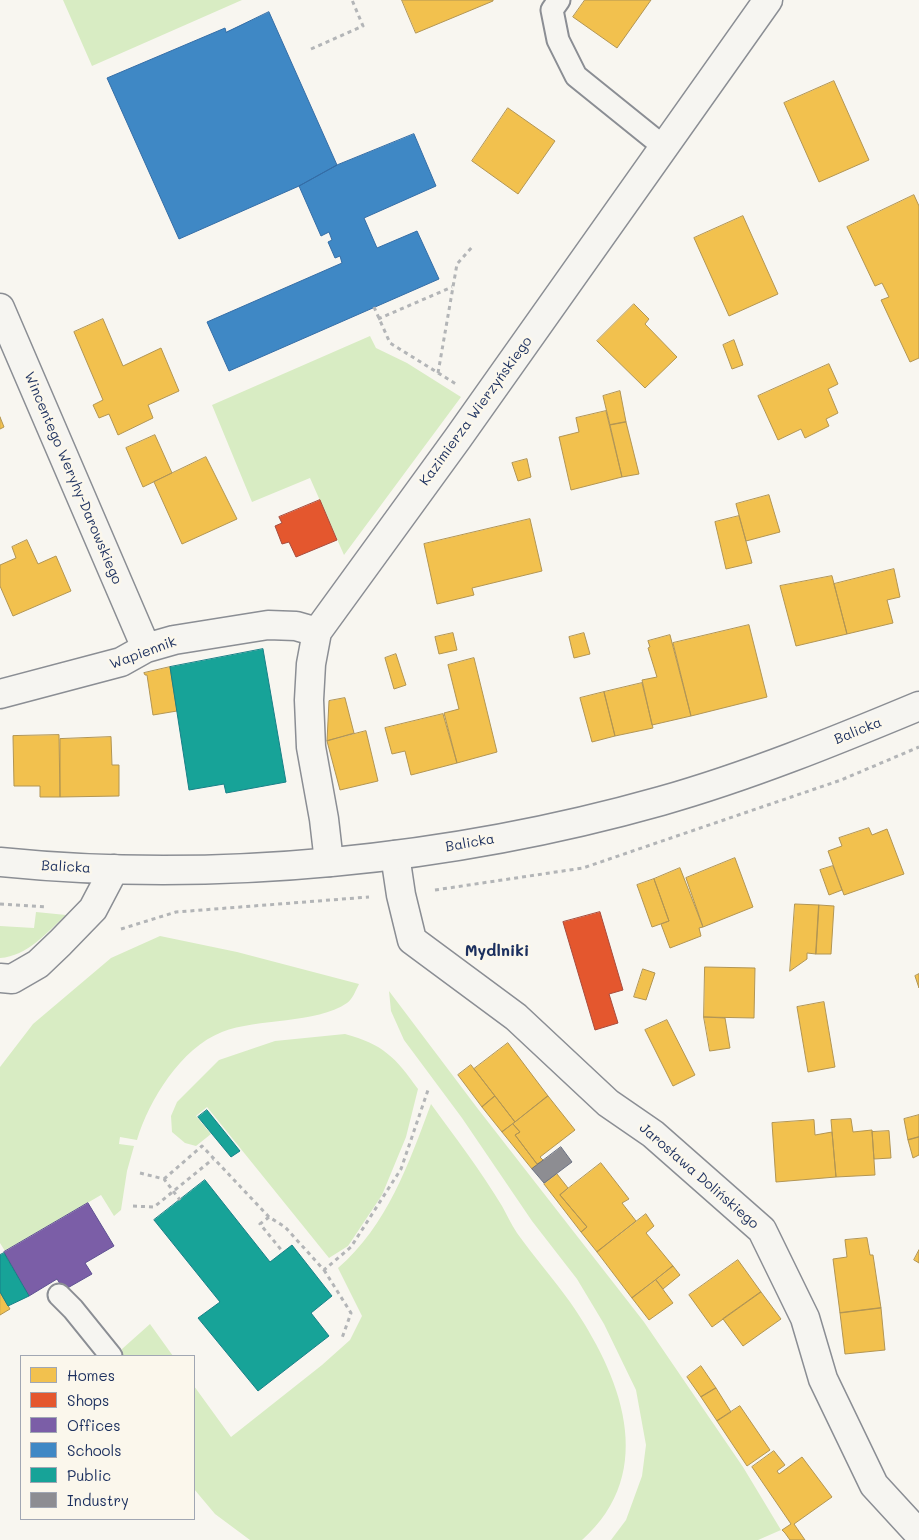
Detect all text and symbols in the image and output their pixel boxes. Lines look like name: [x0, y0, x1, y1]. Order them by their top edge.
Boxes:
street label: Kazimierza Wierzyńskiego: [416, 333, 536, 489]
street label: Wincentego Weryhy-Darowskiego: [20, 369, 126, 587]
street label: Wapiennik: [107, 633, 179, 673]
street label: Balicka: [832, 714, 884, 748]
street label: Balicka: [444, 830, 496, 856]
street label: Balicka: [41, 857, 91, 877]
district label: Mydlniki: [465, 941, 529, 961]
street label: Jarosława Dolińskiego: [636, 1120, 762, 1232]
legend: [20, 1355, 195, 1520]
text: Homes: [67, 1365, 115, 1385]
text: Shops: [67, 1390, 109, 1410]
text: Offices: [67, 1415, 121, 1435]
text: Schools: [67, 1440, 122, 1460]
text: Public: [67, 1465, 111, 1485]
text: Industry: [67, 1490, 129, 1510]

